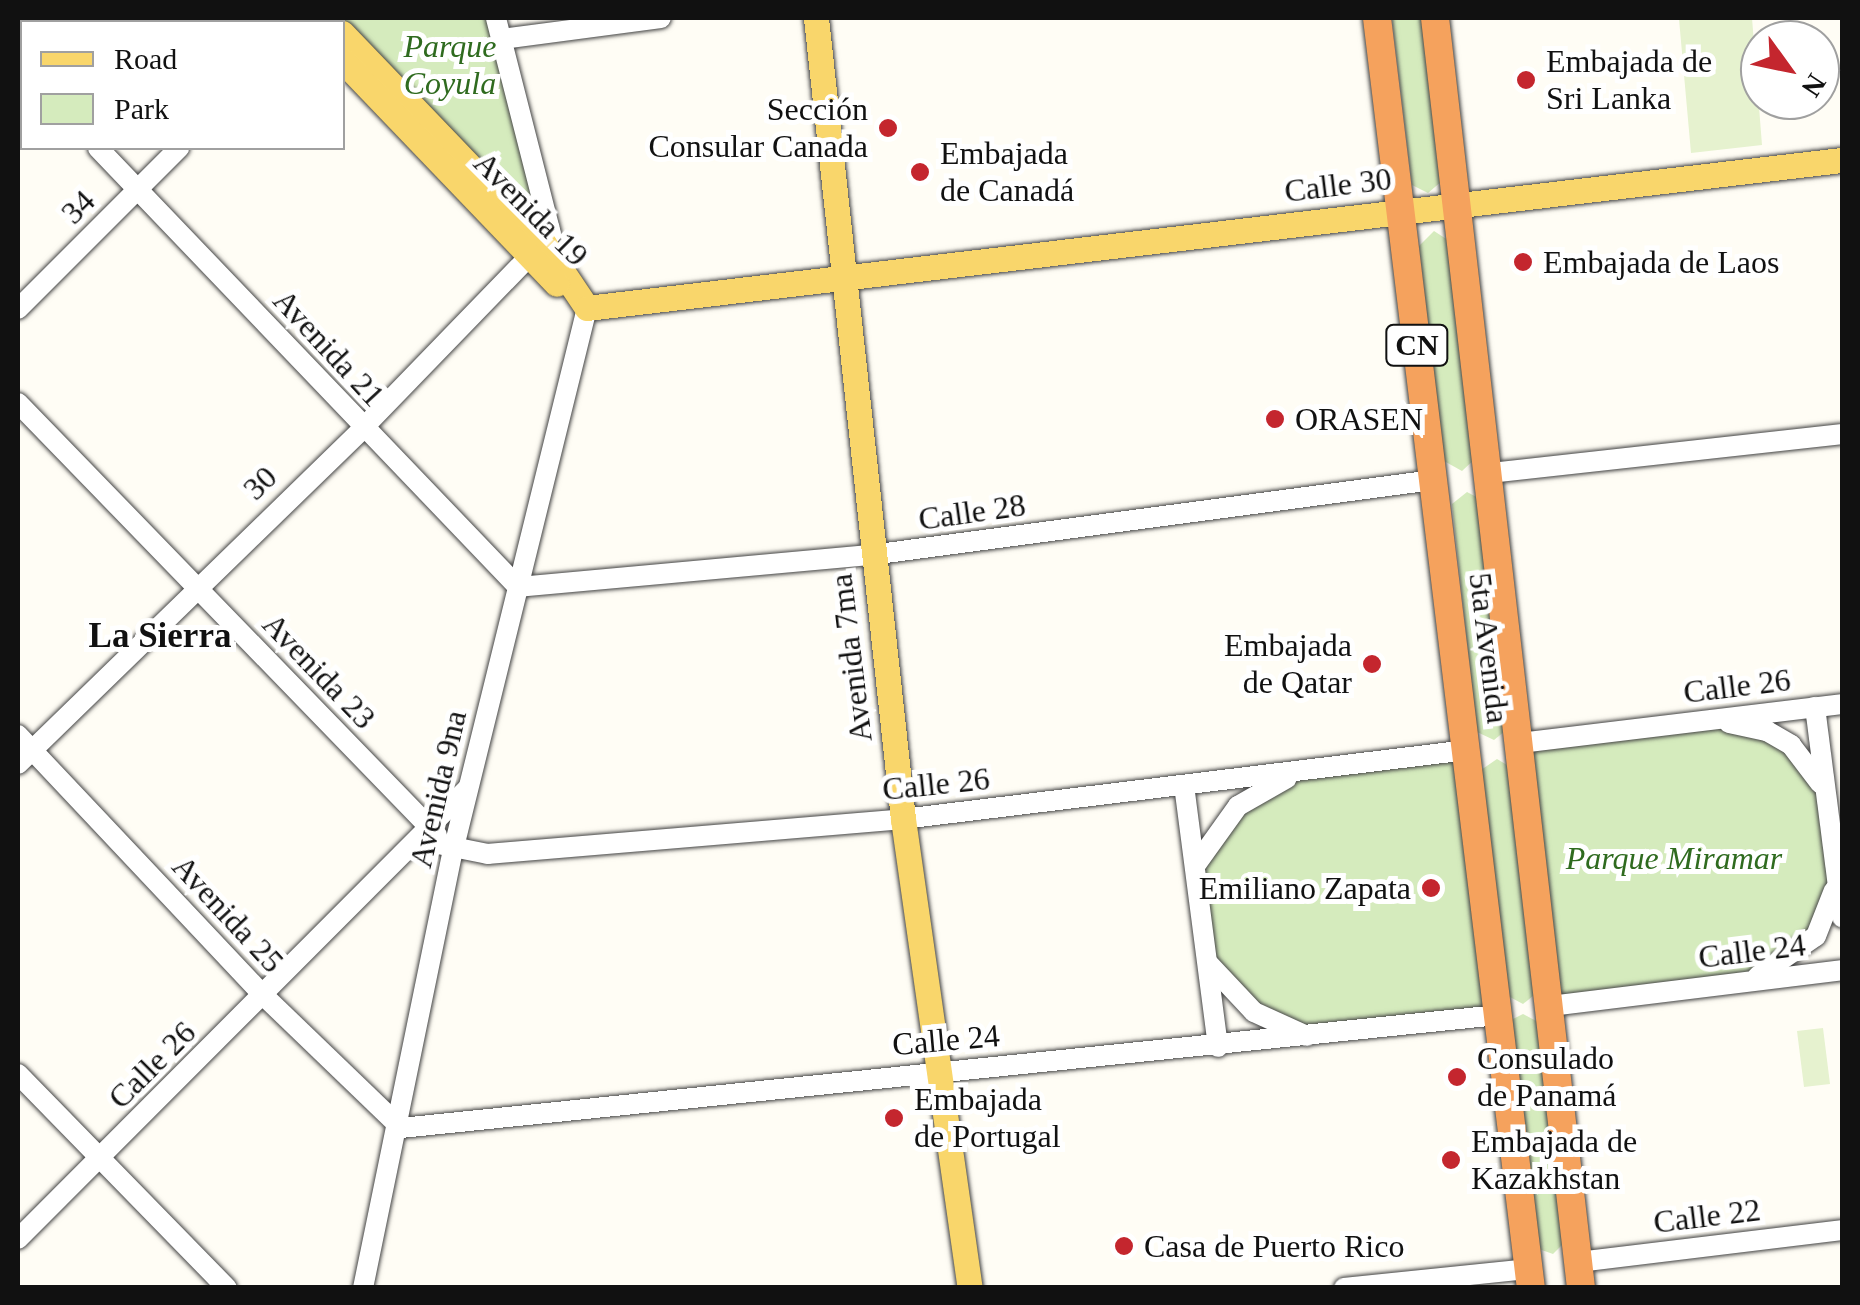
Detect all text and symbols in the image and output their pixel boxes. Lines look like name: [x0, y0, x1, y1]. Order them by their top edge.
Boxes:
legend: [20, 20, 345, 150]
north arrow: [1740, 20, 1840, 120]
park label: Parque Coyula: [403, 28, 497, 103]
text: Road: [114, 42, 177, 75]
place label: Embajada de Sri Lanka: [1546, 43, 1712, 118]
marker: Embajada de Sri Lanka: [1515, 69, 1537, 91]
text: N: [1795, 69, 1832, 102]
place label: Sección Consular Canada: [648, 91, 868, 166]
text: Park: [114, 92, 169, 125]
marker: Sección Consular Canada: [877, 117, 899, 139]
place label: Embajada de Canadá: [940, 135, 1074, 210]
street label: Avenida 19: [466, 144, 596, 274]
street label: Calle 30: [1282, 159, 1394, 211]
marker: Embajada de Canadá: [909, 161, 931, 183]
street label: 34: [53, 182, 103, 232]
place label: Embajada de Laos: [1543, 243, 1779, 281]
marker: Embajada de Laos: [1512, 251, 1534, 273]
street label: Avenida 21: [265, 282, 393, 414]
road number: CN: [1384, 320, 1450, 370]
place label: ORASEN: [1295, 400, 1423, 438]
marker: ORASEN: [1264, 408, 1286, 430]
street label: 30: [235, 458, 285, 508]
street label: Calle 28: [916, 486, 1028, 538]
street label: 5ta Avenida: [1461, 570, 1517, 726]
street label: Avenida 7ma: [822, 572, 880, 744]
street label: Avenida 23: [254, 605, 384, 737]
district label: La Sierra: [89, 615, 231, 657]
place label: Embajada de Qatar: [1224, 627, 1352, 702]
marker: Embajada de Qatar: [1361, 653, 1383, 675]
street label: Calle 26: [1681, 660, 1793, 712]
street label: Avenida 9na: [401, 707, 475, 871]
street label: Calle 26: [881, 759, 991, 809]
park label: Parque Miramar: [1566, 839, 1782, 877]
street label: Avenida 25: [164, 848, 292, 980]
place label: Emiliano Zapata: [1199, 869, 1411, 907]
marker: Emiliano Zapata: [1420, 877, 1442, 899]
street label: Calle 24: [1696, 925, 1808, 977]
street label: Calle 26: [100, 1013, 204, 1117]
street label: Calle 24: [891, 1016, 1001, 1064]
place label: Consulado de Panamá: [1477, 1040, 1616, 1115]
marker: Consulado de Panamá: [1446, 1066, 1468, 1088]
place label: Embajada de Portugal: [914, 1081, 1061, 1156]
marker: Embajada de Portugal: [883, 1107, 905, 1129]
place label: Embajada de Kazakhstan: [1471, 1123, 1637, 1198]
marker: Embajada de Kazakhstan: [1440, 1149, 1462, 1171]
street label: Calle 22: [1651, 1190, 1763, 1242]
place label: Casa de Puerto Rico: [1144, 1227, 1404, 1265]
marker: Casa de Puerto Rico: [1113, 1235, 1135, 1257]

